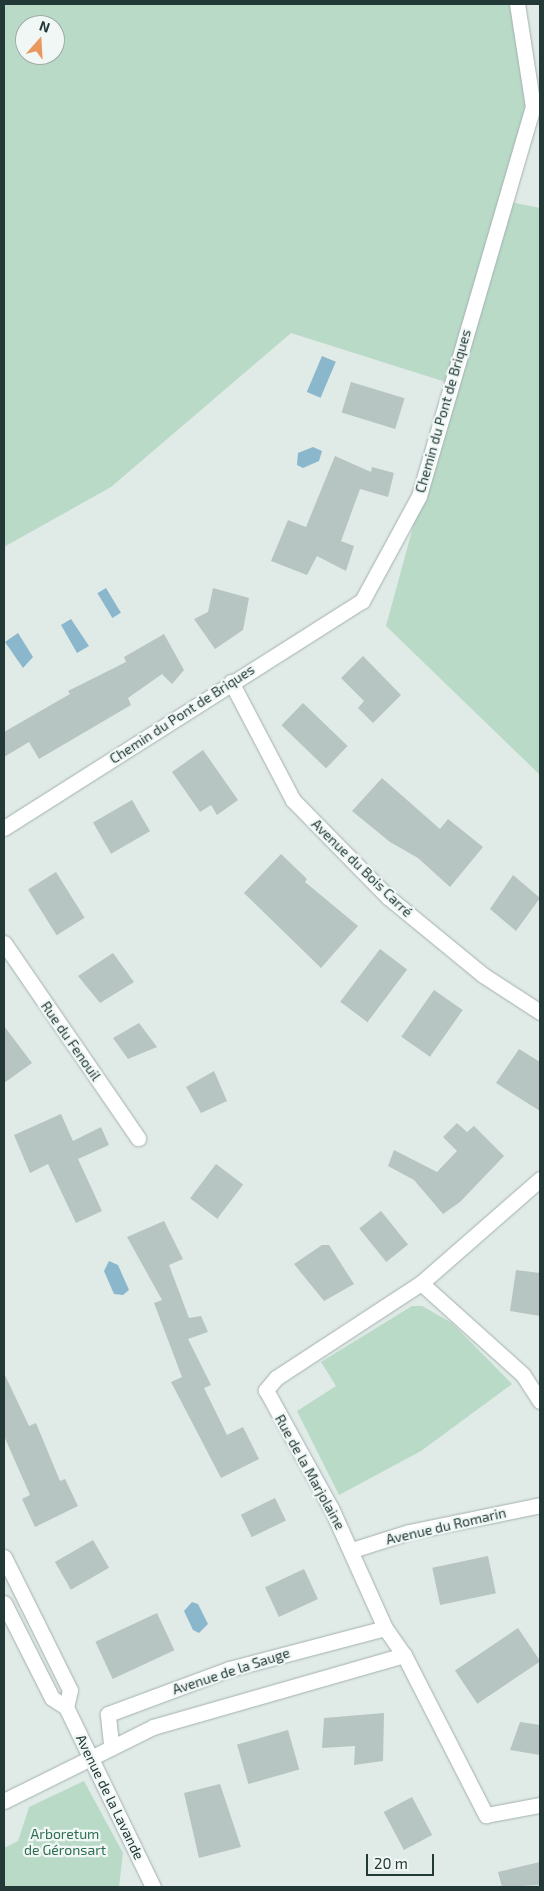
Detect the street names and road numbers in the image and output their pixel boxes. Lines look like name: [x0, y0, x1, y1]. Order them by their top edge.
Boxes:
street label: Chemin du Pont de Briques: [412, 327, 474, 495]
street label: Chemin du Pont de Briques: [106, 661, 258, 767]
street label: Avenue du Bois Carré: [308, 816, 416, 920]
street label: Rue du Fenouil: [37, 998, 105, 1084]
street label: Rue de la Marjolaine: [271, 1412, 349, 1532]
street label: Avenue du Romarin: [384, 1504, 508, 1548]
street label: Avenue de la Sauge: [170, 1644, 292, 1698]
street label: Avenue de la Lavande: [72, 1732, 148, 1862]

